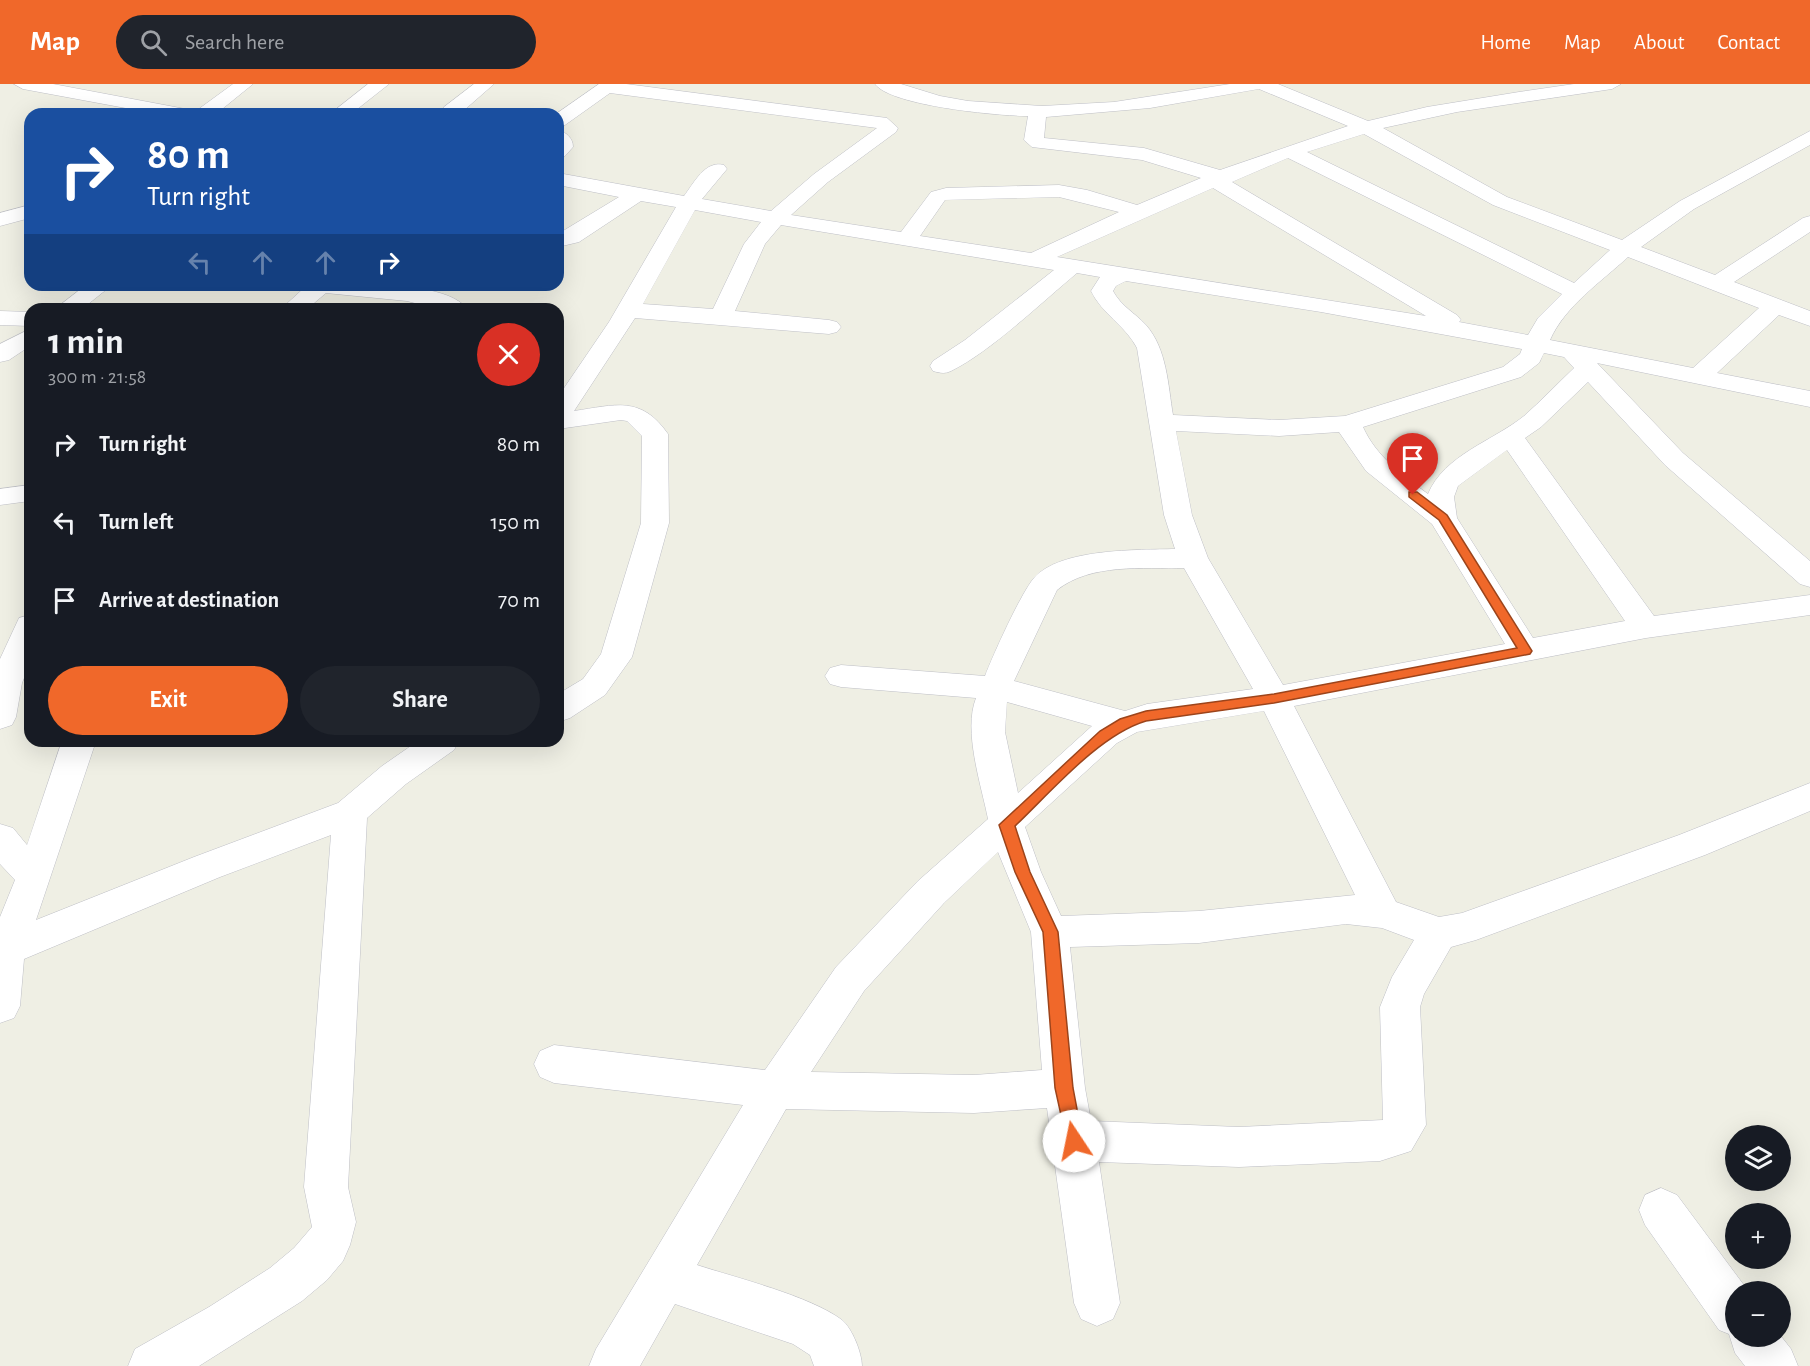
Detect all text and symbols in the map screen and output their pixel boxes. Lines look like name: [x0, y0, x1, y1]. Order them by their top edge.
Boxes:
search box: [116, 15, 536, 69]
icon: search: [137, 26, 170, 59]
text: Map: [30, 28, 80, 56]
text: Search here: [185, 31, 284, 53]
text: Home: [1480, 32, 1531, 53]
text: Map: [1564, 32, 1601, 53]
text: About: [1634, 32, 1684, 53]
text: Contact: [1717, 32, 1780, 53]
icon: right: [48, 132, 126, 210]
text: 80 m: [147, 134, 230, 176]
text: Turn right: [147, 183, 250, 210]
icon: left: [183, 246, 216, 279]
icon: ahead: [246, 246, 279, 279]
icon: ahead: [309, 246, 342, 279]
icon: right: [372, 246, 405, 279]
button: close: [477, 323, 540, 386]
text: 1 min: [48, 324, 124, 360]
text: 300 m · 21:58: [48, 367, 146, 387]
icon: right: [48, 428, 81, 461]
text: Turn right: [99, 433, 186, 455]
text: 80 m: [497, 433, 540, 455]
pin: [1387, 433, 1438, 495]
icon: arrive: [1396, 442, 1429, 475]
icon: left: [48, 506, 81, 539]
text: Turn left: [99, 511, 173, 533]
text: 150 m: [490, 511, 540, 533]
icon: arrive: [48, 584, 81, 617]
text: Arrive at destination: [99, 589, 279, 611]
text: 70 m: [498, 589, 540, 611]
button: Exit: [48, 666, 288, 735]
button: Share: [300, 666, 540, 735]
position arrow: [1042, 1109, 1106, 1173]
map controls: [1725, 1125, 1791, 1347]
button: layers: [1725, 1125, 1791, 1191]
button: +: [1725, 1203, 1791, 1269]
button: −: [1725, 1281, 1791, 1347]

